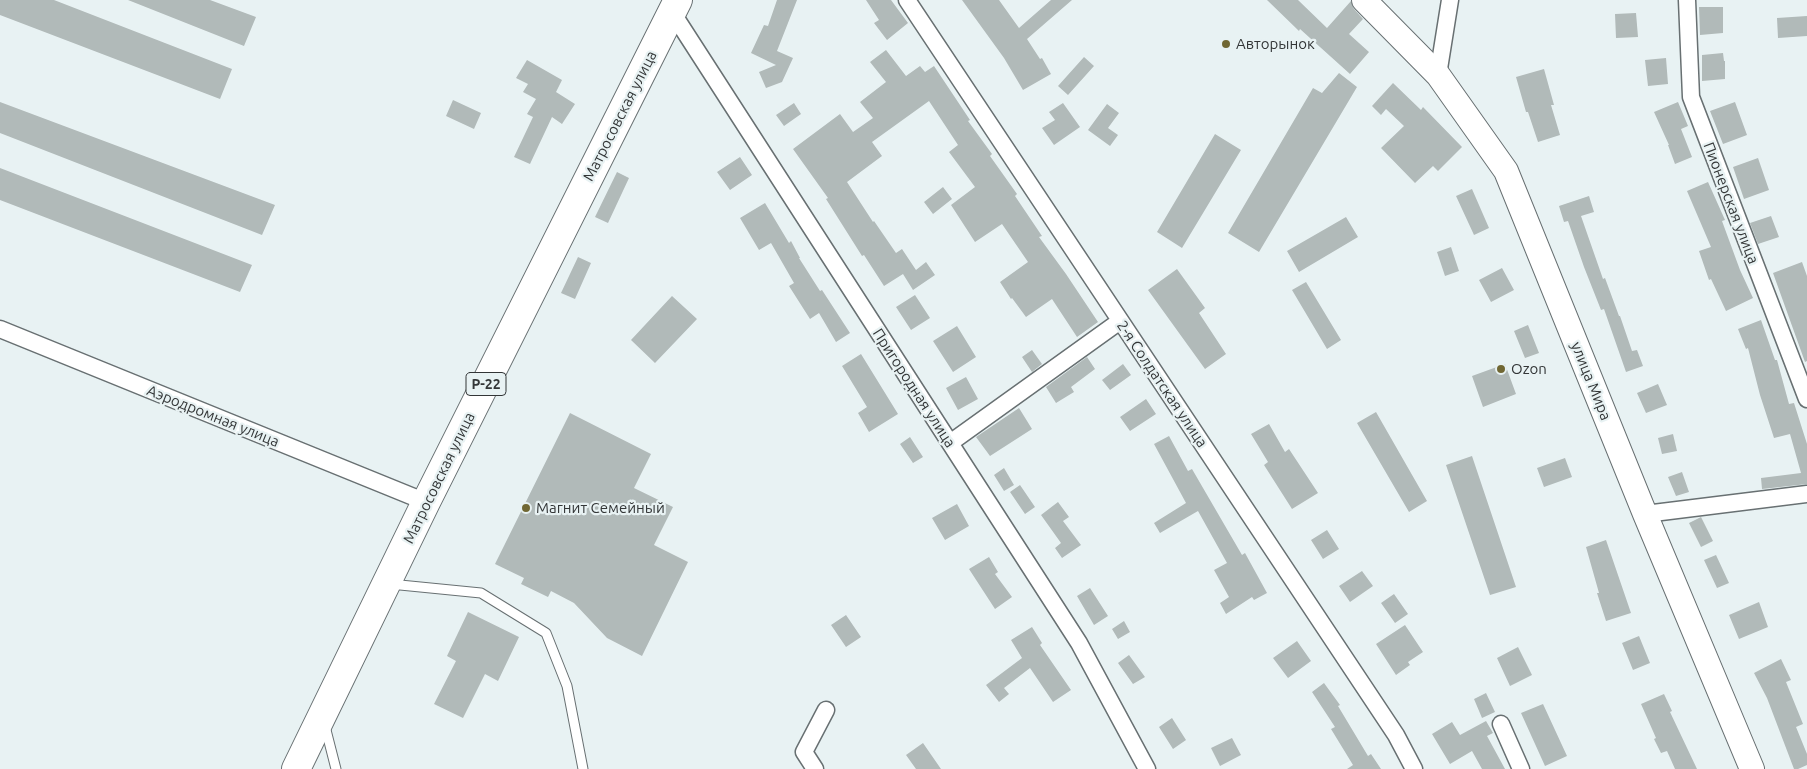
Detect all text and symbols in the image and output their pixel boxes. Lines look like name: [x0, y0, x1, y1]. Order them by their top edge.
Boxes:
place label: Авторынок: [1236, 35, 1315, 53]
marker: Авторынок: [1220, 38, 1232, 50]
street label: Матросовская улица: [579, 48, 661, 184]
street label: Пионерская улица: [1700, 140, 1762, 266]
street label: 2-я Солдатская улица: [1113, 317, 1211, 451]
street label: Пригородная улица: [869, 325, 959, 451]
street label: улица Мира: [1567, 339, 1615, 423]
place label: Ozon: [1511, 360, 1547, 378]
marker: Ozon: [1495, 363, 1507, 375]
road number: Р-22: [466, 372, 506, 396]
street label: Аэродромная улица: [144, 381, 282, 451]
street label: Матросовская улица: [399, 409, 479, 547]
place label: Магнит Семейный: [536, 499, 665, 517]
marker: Магнит Семейный: [520, 502, 532, 514]

